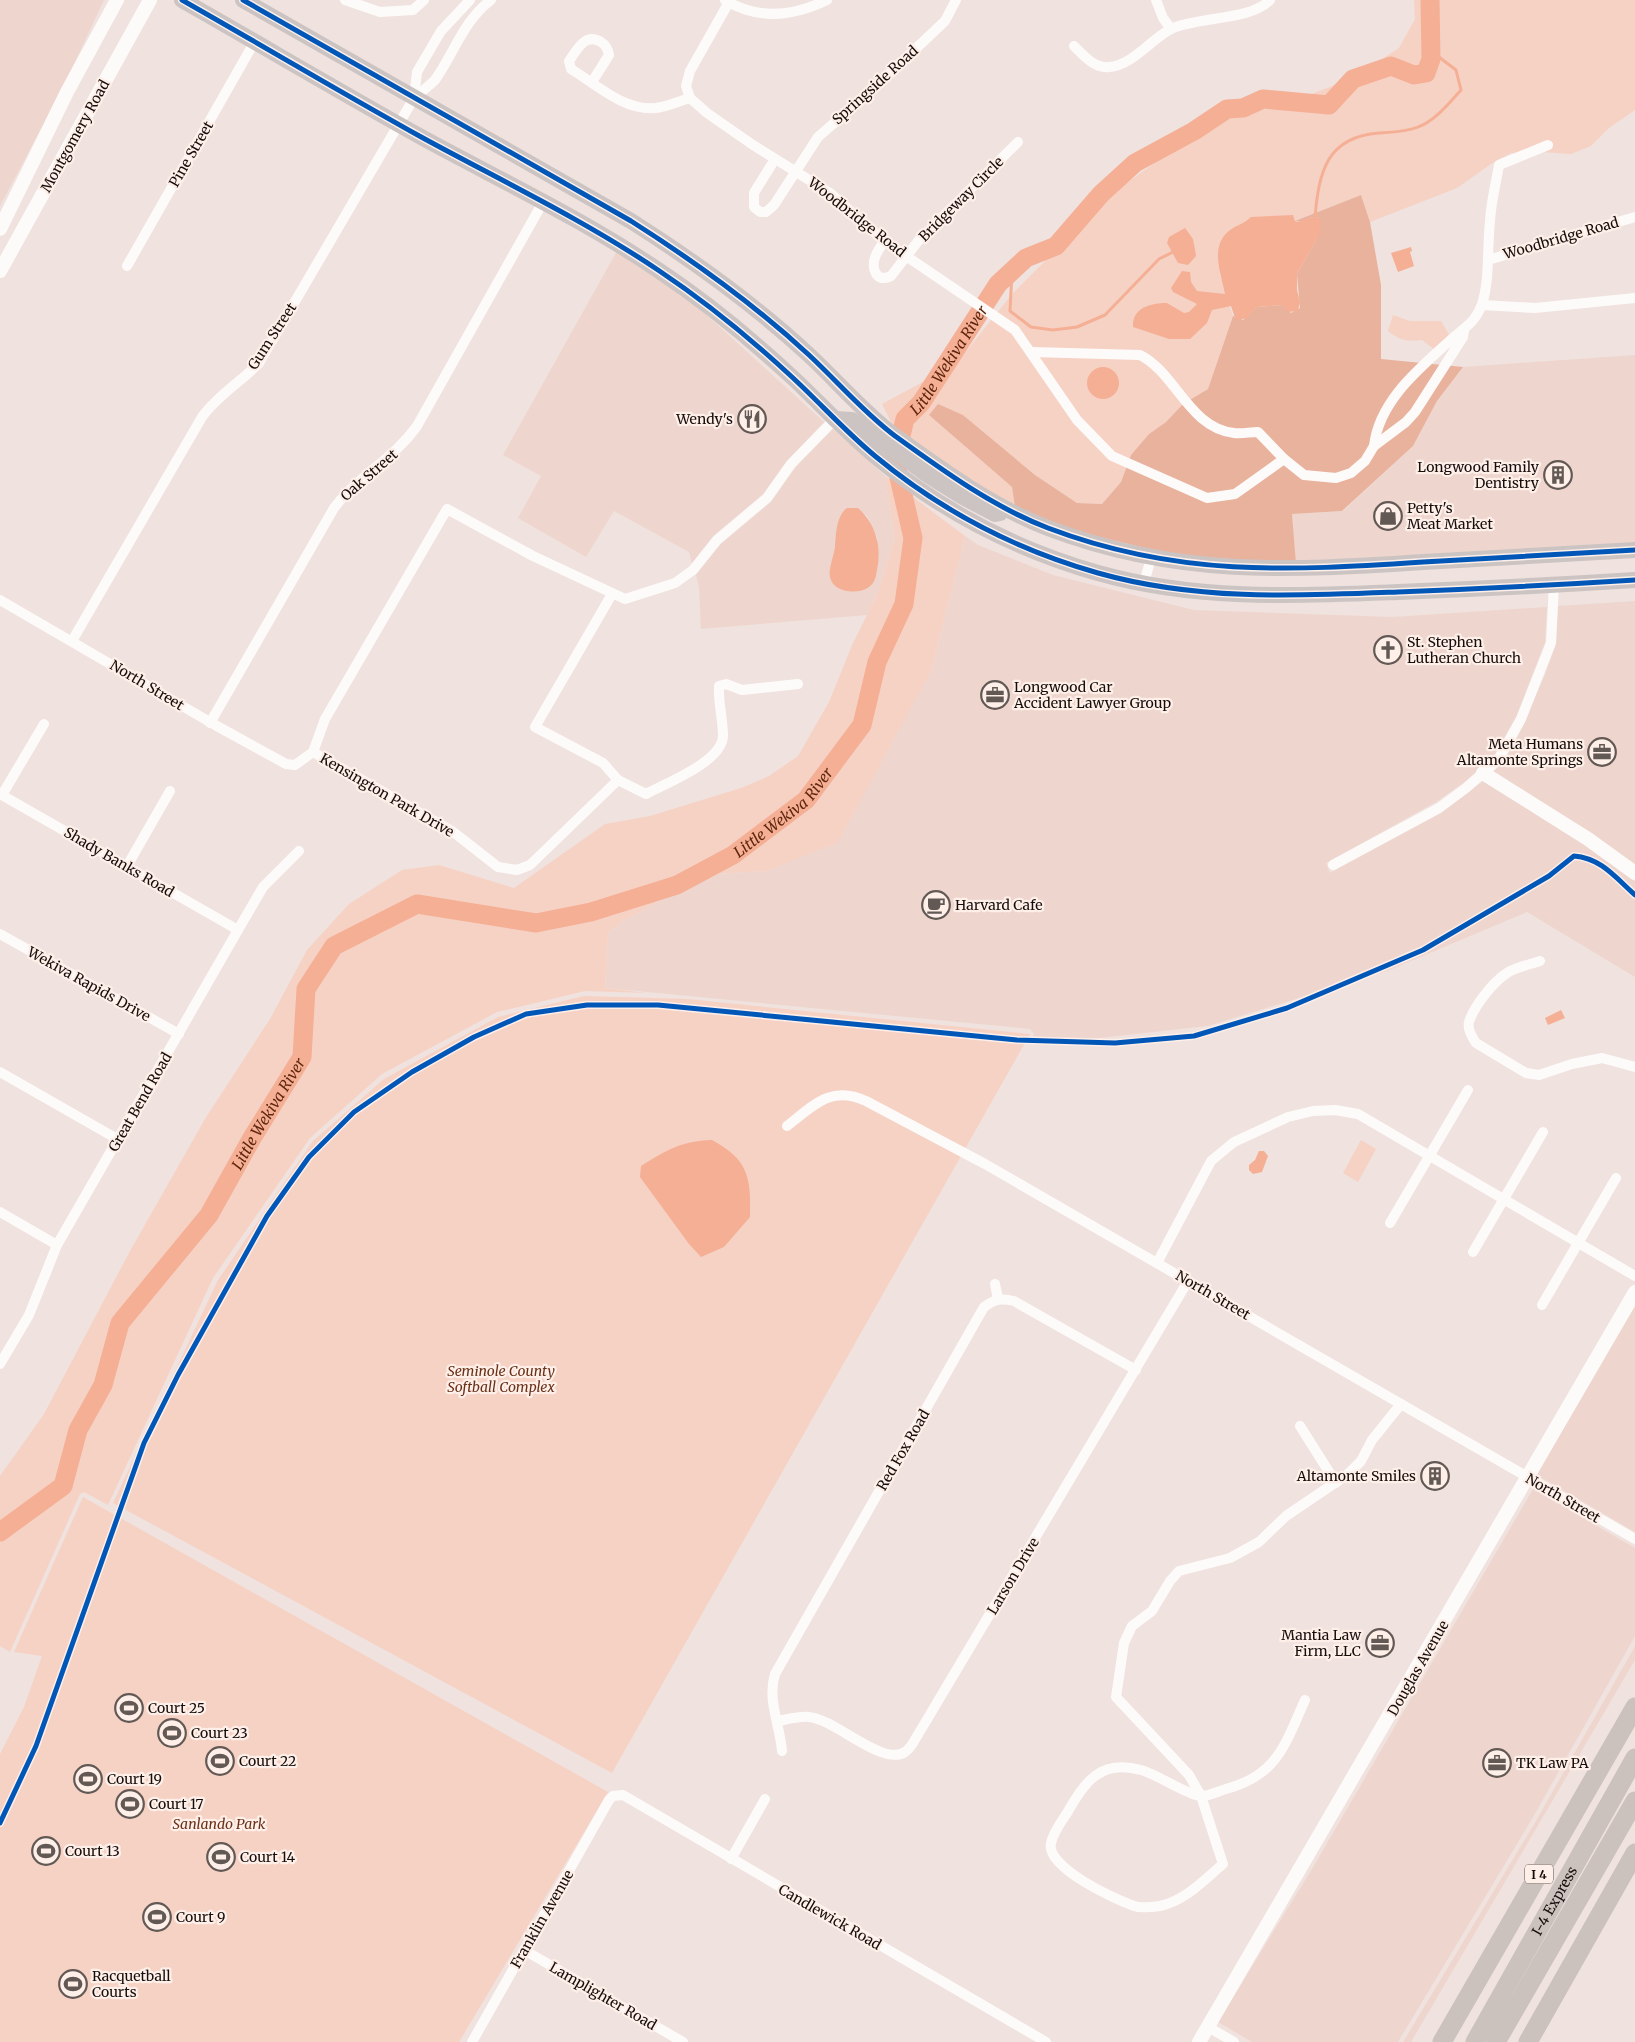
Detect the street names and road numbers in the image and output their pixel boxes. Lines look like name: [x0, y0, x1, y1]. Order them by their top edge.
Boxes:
street label: Springside Road: [828, 41, 922, 128]
street label: Montgomery Road: [37, 76, 114, 195]
street label: Pine Street: [165, 117, 217, 190]
street label: Bridgeway Circle: [915, 153, 1007, 245]
street label: Woodbridge Road: [804, 173, 910, 261]
street label: Woodbridge Road: [1500, 213, 1621, 263]
street label: Gum Street: [244, 299, 301, 373]
street label: Oak Street: [337, 445, 402, 505]
street label: North Street: [107, 656, 188, 714]
street label: Kensington Park Drive: [317, 749, 457, 841]
street label: Shady Banks Road: [61, 823, 178, 901]
street label: Wekiva Rapids Drive: [24, 942, 154, 1025]
street label: Great Bend Road: [104, 1049, 176, 1155]
street label: North Street: [1172, 1266, 1254, 1324]
street label: Red Fox Road: [873, 1406, 934, 1494]
street label: North Street: [1522, 1469, 1604, 1527]
street label: Larson Drive: [983, 1534, 1043, 1618]
street label: Douglas Avenue: [1383, 1617, 1453, 1719]
street label: I-4 Express: [1528, 1863, 1581, 1939]
road number: I 4: [1525, 1865, 1553, 1884]
street label: Franklin Avenue: [507, 1867, 577, 1971]
street label: Candlewick Road: [775, 1880, 885, 1954]
street label: Lamplighter Road: [546, 1958, 660, 2034]

